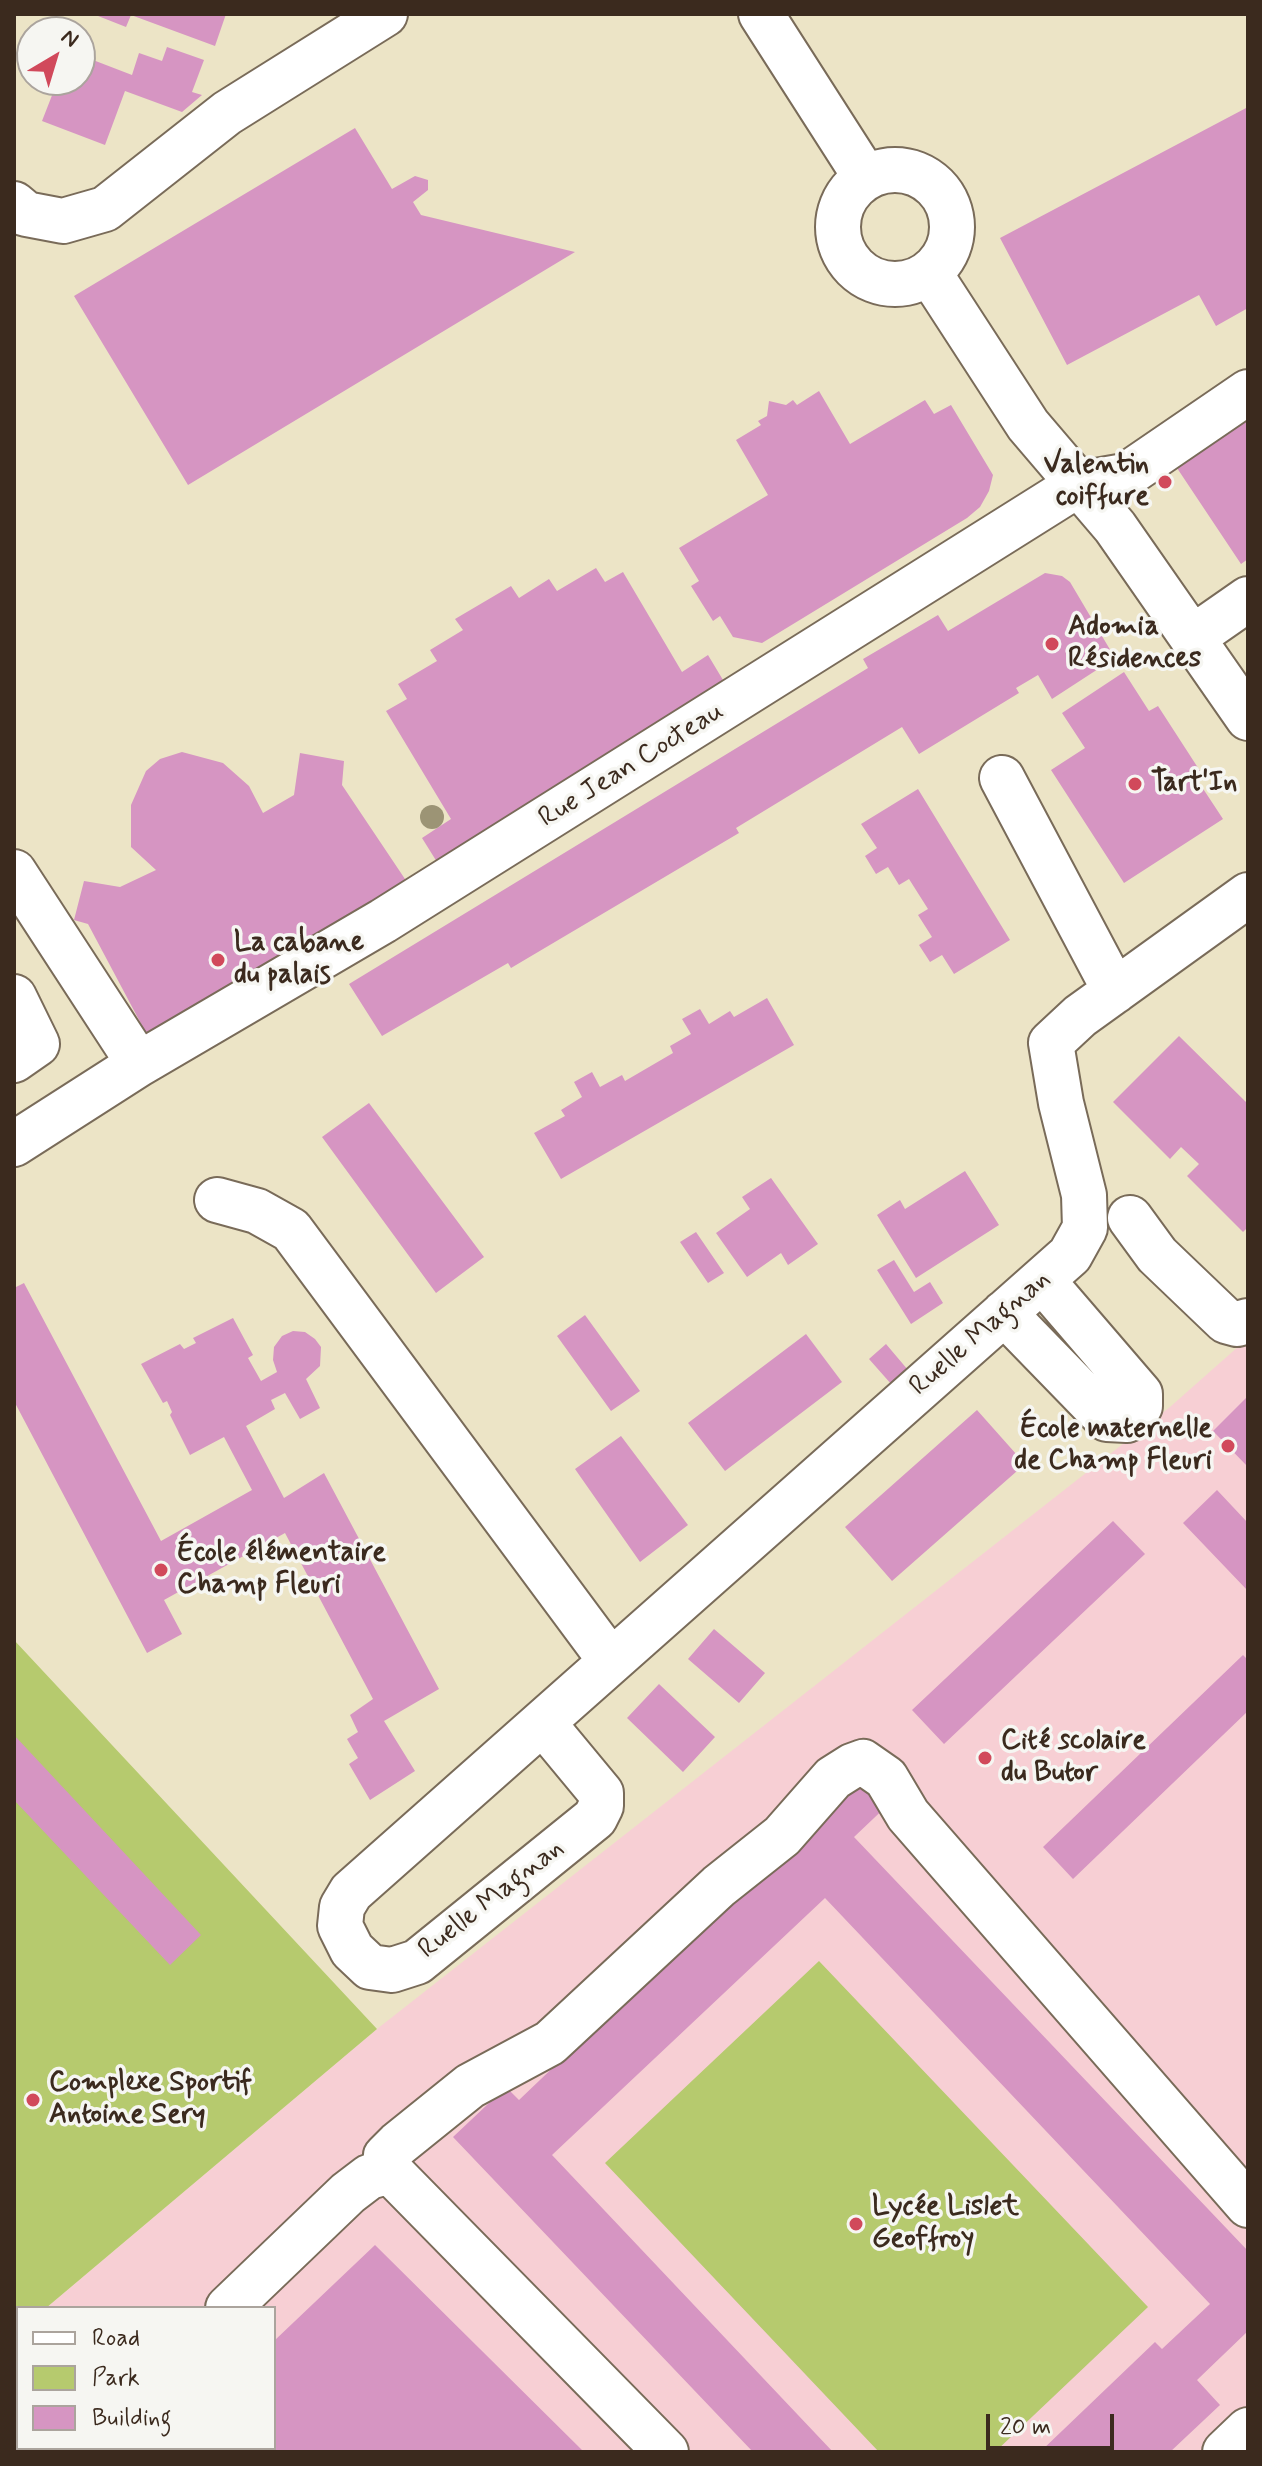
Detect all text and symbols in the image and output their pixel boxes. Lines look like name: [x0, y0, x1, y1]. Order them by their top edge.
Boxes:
north arrow: [16, 16, 96, 96]
text: N: [55, 23, 84, 54]
place label: Valentin coiffure: [1044, 449, 1149, 515]
marker: Valentin coiffure: [1156, 473, 1174, 491]
place label: Adomia Résidences: [1068, 611, 1201, 677]
marker: Adomia Résidences: [1043, 635, 1061, 653]
street label: Rue Jean Cocteau: [533, 696, 731, 836]
place label: Tart'In: [1151, 767, 1237, 801]
marker: Tart'In: [1126, 775, 1144, 793]
place label: La cabane du palais: [234, 927, 364, 993]
marker: La cabane du palais: [209, 951, 227, 969]
street label: Ruelle Magnan: [904, 1264, 1058, 1404]
place label: École maternelle de Champ Fleuri: [1014, 1413, 1212, 1479]
marker: École maternelle de Champ Fleuri: [1219, 1437, 1237, 1455]
place label: École élémentaire Champ Fleuri: [177, 1537, 386, 1603]
marker: École élémentaire Champ Fleuri: [152, 1561, 170, 1579]
place label: Cité scolaire du Butor: [1001, 1725, 1146, 1791]
marker: Cité scolaire du Butor: [976, 1749, 994, 1767]
street label: Ruelle Magnan: [412, 1833, 572, 1967]
place label: Complexe Sportif Antoine Sery: [49, 2067, 252, 2133]
marker: Complexe Sportif Antoine Sery: [24, 2091, 42, 2109]
place label: Lycée Lislet Geoffroy: [872, 2191, 1019, 2257]
marker: Lycée Lislet Geoffroy: [847, 2215, 865, 2233]
legend: [16, 2306, 276, 2450]
text: Road: [92, 2323, 140, 2354]
text: Park: [92, 2363, 140, 2394]
scale bar: [990, 2398, 1118, 2448]
text: Building: [92, 2403, 172, 2434]
text: 20 m: [1000, 2412, 1051, 2443]

